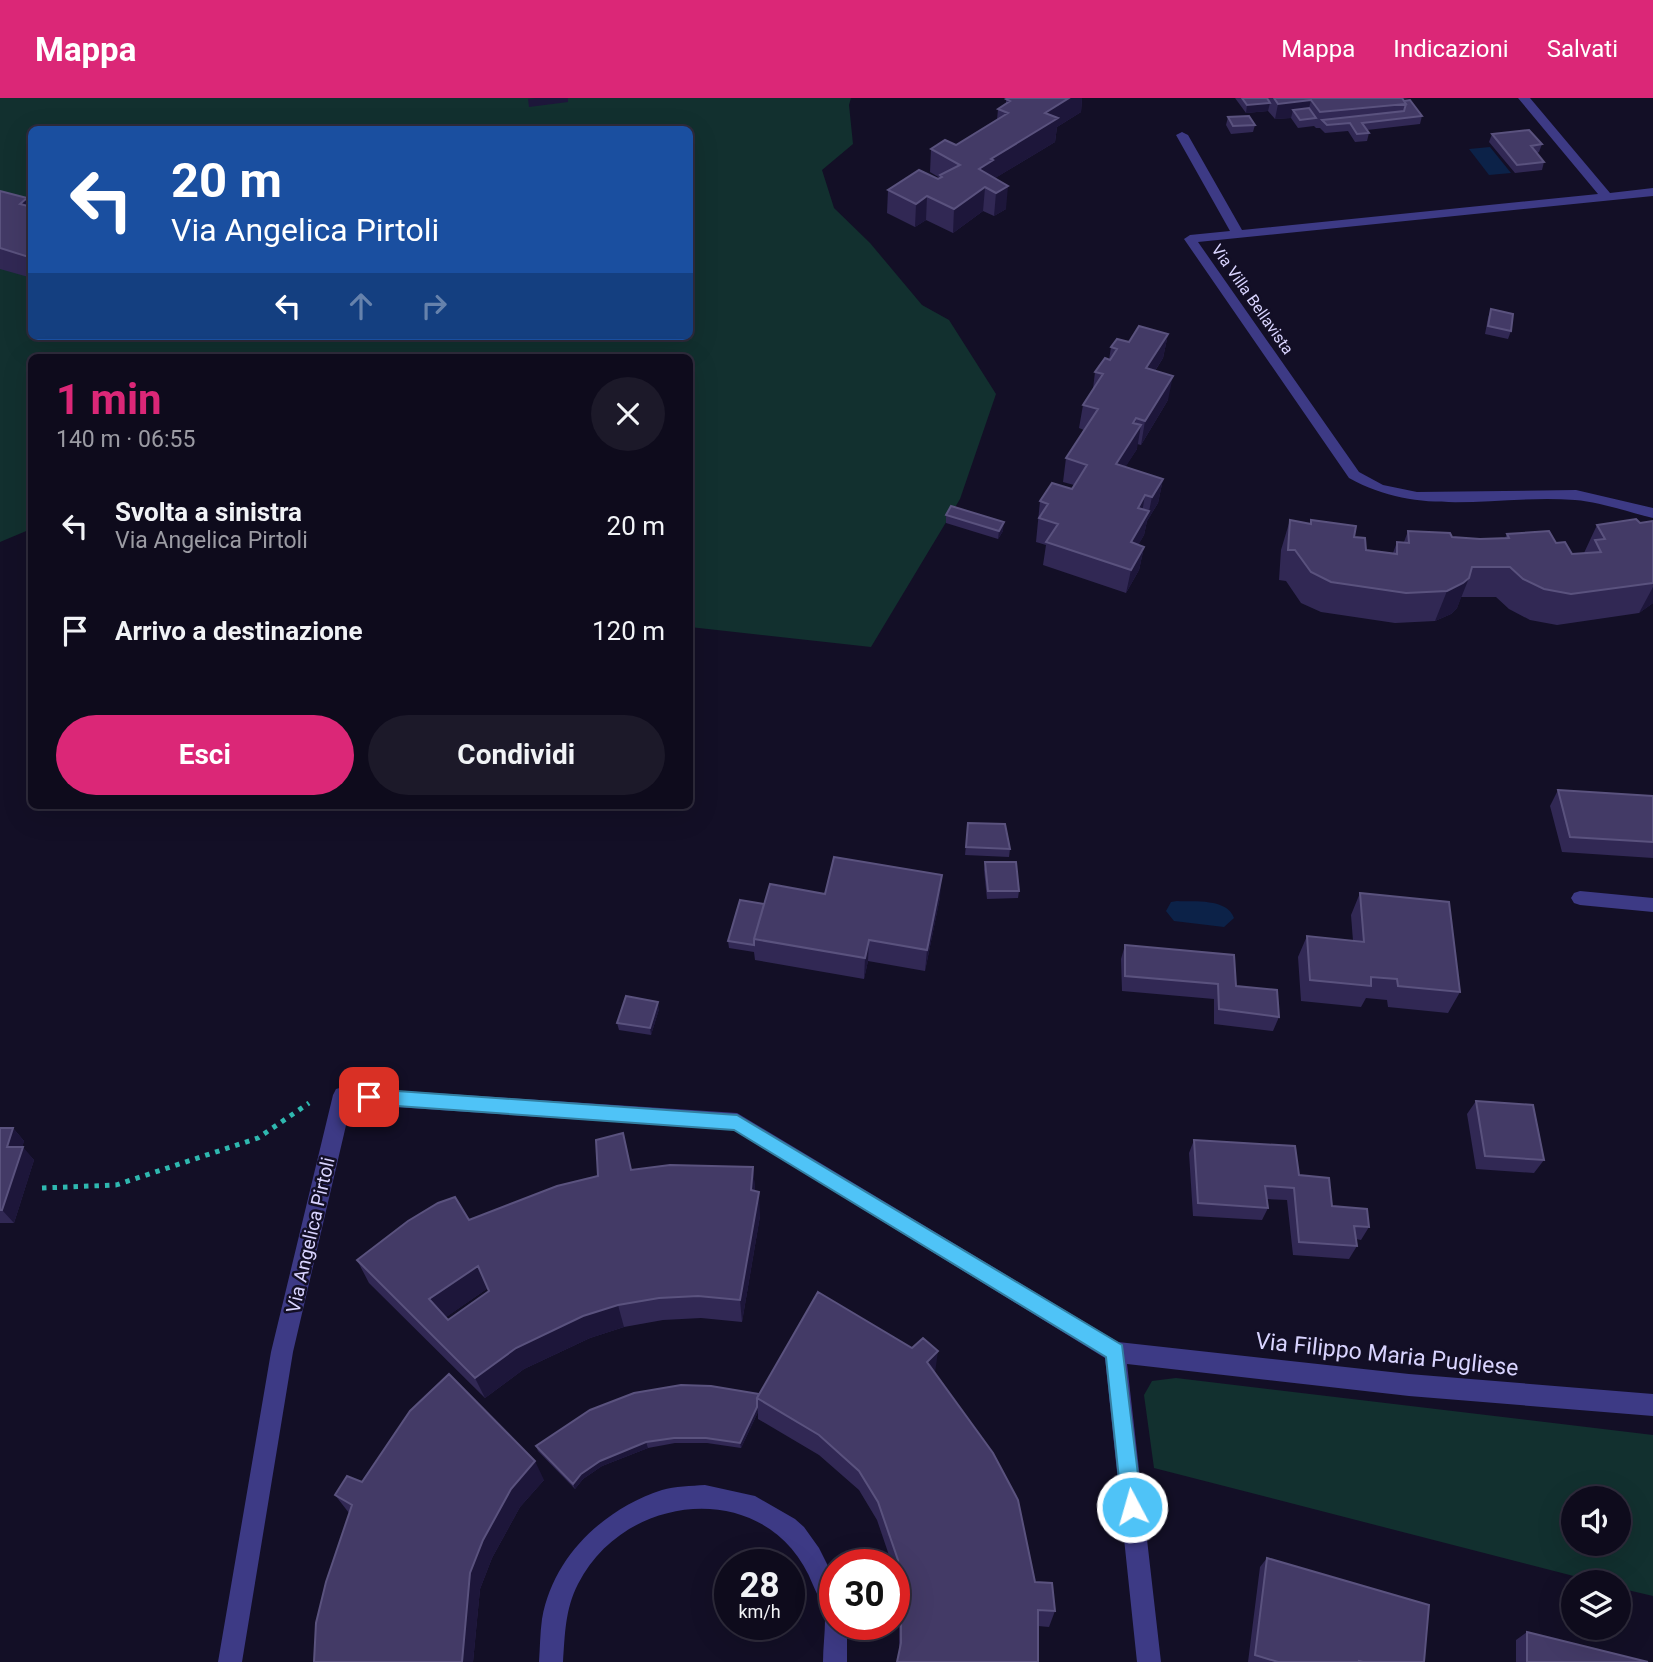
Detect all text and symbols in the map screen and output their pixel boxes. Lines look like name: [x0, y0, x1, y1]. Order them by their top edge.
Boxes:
text: Mappa: [35, 30, 136, 69]
text: Mappa: [1281, 35, 1355, 63]
text: Indicazioni: [1393, 35, 1509, 63]
text: Salvati: [1547, 35, 1618, 63]
text: 20 m: [171, 152, 282, 209]
icon: left: [56, 154, 147, 245]
text: Via Angelica Pirtoli: [171, 211, 439, 249]
street label: Via Villa Bellavista: [1208, 241, 1298, 358]
icon: left: [269, 287, 307, 325]
icon: ahead: [342, 287, 380, 325]
icon: right: [415, 287, 453, 325]
text: 1 min: [56, 375, 162, 424]
button: close: [591, 377, 665, 451]
text: 140 m · 06:55: [56, 426, 195, 453]
text: Svolta a sinistra: [115, 497, 302, 527]
icon: left: [56, 507, 94, 545]
text: 20 m: [607, 511, 665, 541]
text: Via Angelica Pirtoli: [115, 527, 308, 554]
icon: arrive: [56, 612, 94, 650]
text: Arrivo a destinazione: [115, 616, 362, 646]
text: 120 m: [592, 616, 665, 646]
button: Esci: [56, 715, 354, 795]
button: Condividi: [368, 715, 665, 795]
pin: [339, 1067, 399, 1127]
icon: arrive: [350, 1078, 388, 1116]
street label: Via Angelica Pirtoli: [281, 1155, 340, 1315]
street label: Via Filippo Maria Pugliese: [1254, 1327, 1520, 1382]
position arrow: [1095, 1470, 1169, 1544]
map controls: [1561, 1486, 1631, 1640]
button: sound: [1561, 1486, 1631, 1556]
speed limit sign: 30: [819, 1549, 910, 1640]
text: 28: [739, 1565, 780, 1606]
button: layers: [1561, 1570, 1631, 1640]
text: km/h: [738, 1601, 781, 1622]

